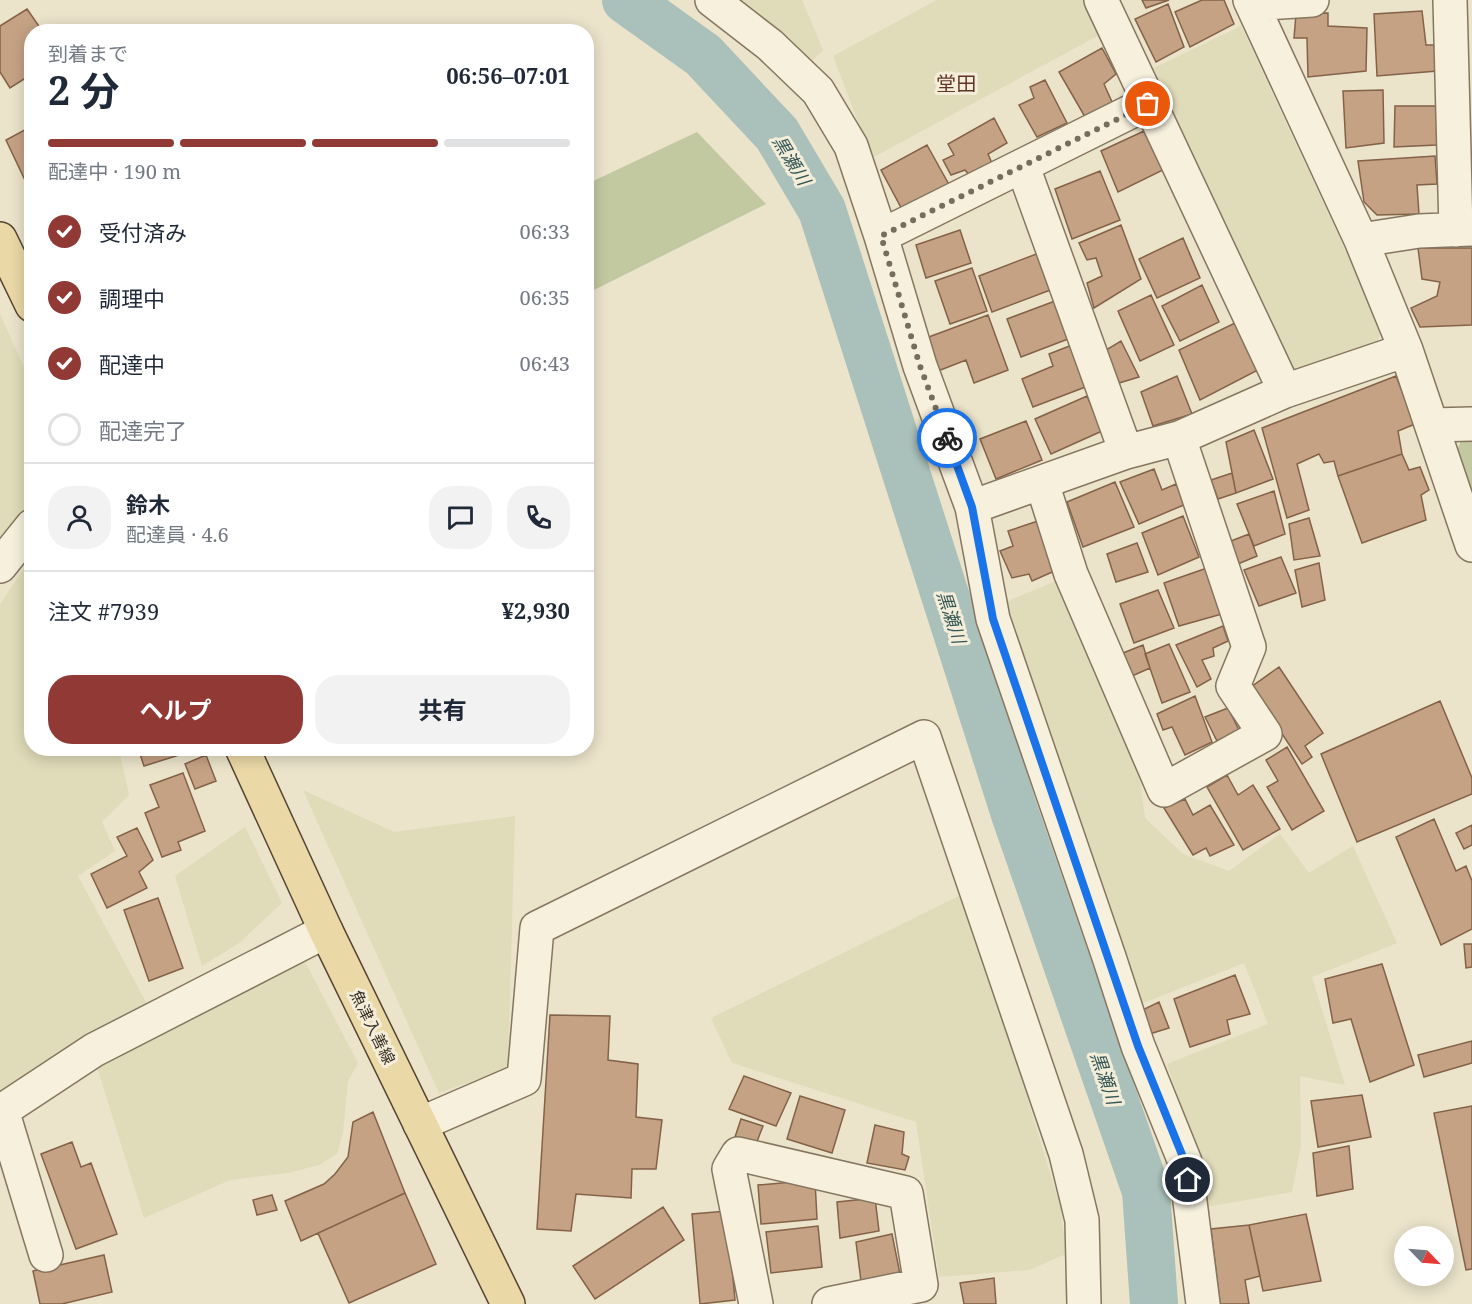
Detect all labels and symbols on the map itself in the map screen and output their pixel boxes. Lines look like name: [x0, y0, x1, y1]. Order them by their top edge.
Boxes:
district label: 堂田: [936, 70, 976, 97]
pin: [1122, 78, 1173, 129]
water label: 黒瀬川: [768, 131, 817, 191]
courier: [917, 408, 977, 468]
water label: 黒瀬川: [932, 588, 972, 648]
street label: 魚津入善線: [346, 986, 400, 1068]
water label: 黒瀬川: [1086, 1049, 1127, 1109]
pin: [1162, 1154, 1213, 1205]
north arrow: [1394, 1226, 1454, 1286]

